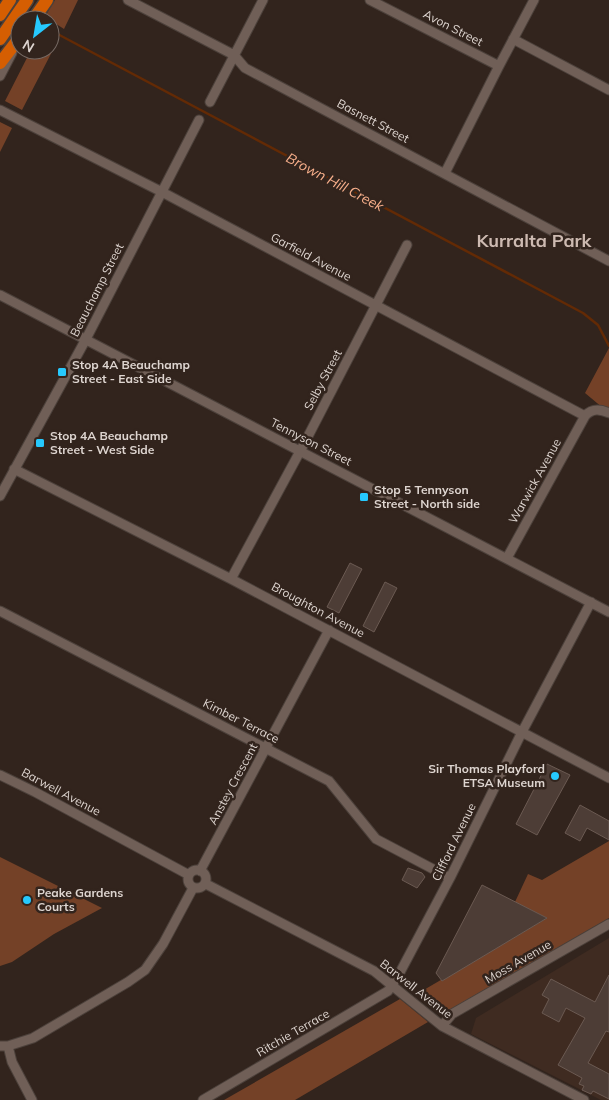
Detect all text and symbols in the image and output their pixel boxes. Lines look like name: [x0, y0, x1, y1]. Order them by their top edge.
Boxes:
street label: Avon Street: [421, 6, 486, 49]
north arrow: [10, 10, 60, 60]
text: N: [19, 36, 37, 57]
street label: Basnett Street: [335, 95, 412, 146]
water label: Brown Hill Creek: [283, 149, 388, 216]
street label: Garfield Avenue: [268, 229, 354, 284]
district label: Kurralta Park: [476, 229, 593, 252]
street label: Beauchamp Street: [66, 240, 127, 339]
street label: Selby Street: [300, 347, 345, 413]
place label: Stop 4A Beauchamp Street - East Side: [72, 357, 190, 386]
marker: Stop 4A Beauchamp Street - East Side: [56, 366, 68, 378]
street label: Tennyson Street: [268, 415, 354, 469]
place label: Stop 4A Beauchamp Street - West Side: [50, 428, 168, 457]
street label: Warwick Avenue: [505, 436, 564, 526]
marker: Stop 4A Beauchamp Street - West Side: [34, 437, 46, 449]
place label: Stop 5 Tennyson Street - North side: [374, 482, 480, 511]
marker: Stop 5 Tennyson Street - North side: [358, 491, 370, 503]
street label: Broughton Avenue: [269, 579, 367, 640]
street label: Kimber Terrace: [201, 695, 282, 746]
street label: Anstey Crescent: [205, 740, 260, 827]
place label: Sir Thomas Playford ETSA Museum: [428, 761, 545, 790]
street label: Barwell Avenue: [19, 764, 103, 819]
marker: Sir Thomas Playford ETSA Museum: [549, 770, 561, 782]
street label: Clifford Avenue: [428, 800, 479, 883]
place label: Peake Gardens Courts: [37, 885, 123, 914]
marker: Peake Gardens Courts: [21, 894, 33, 906]
street label: Moss Avenue: [482, 937, 554, 987]
street label: Barwell Avenue: [377, 956, 455, 1021]
street label: Ritchie Terrace: [254, 1006, 332, 1060]

